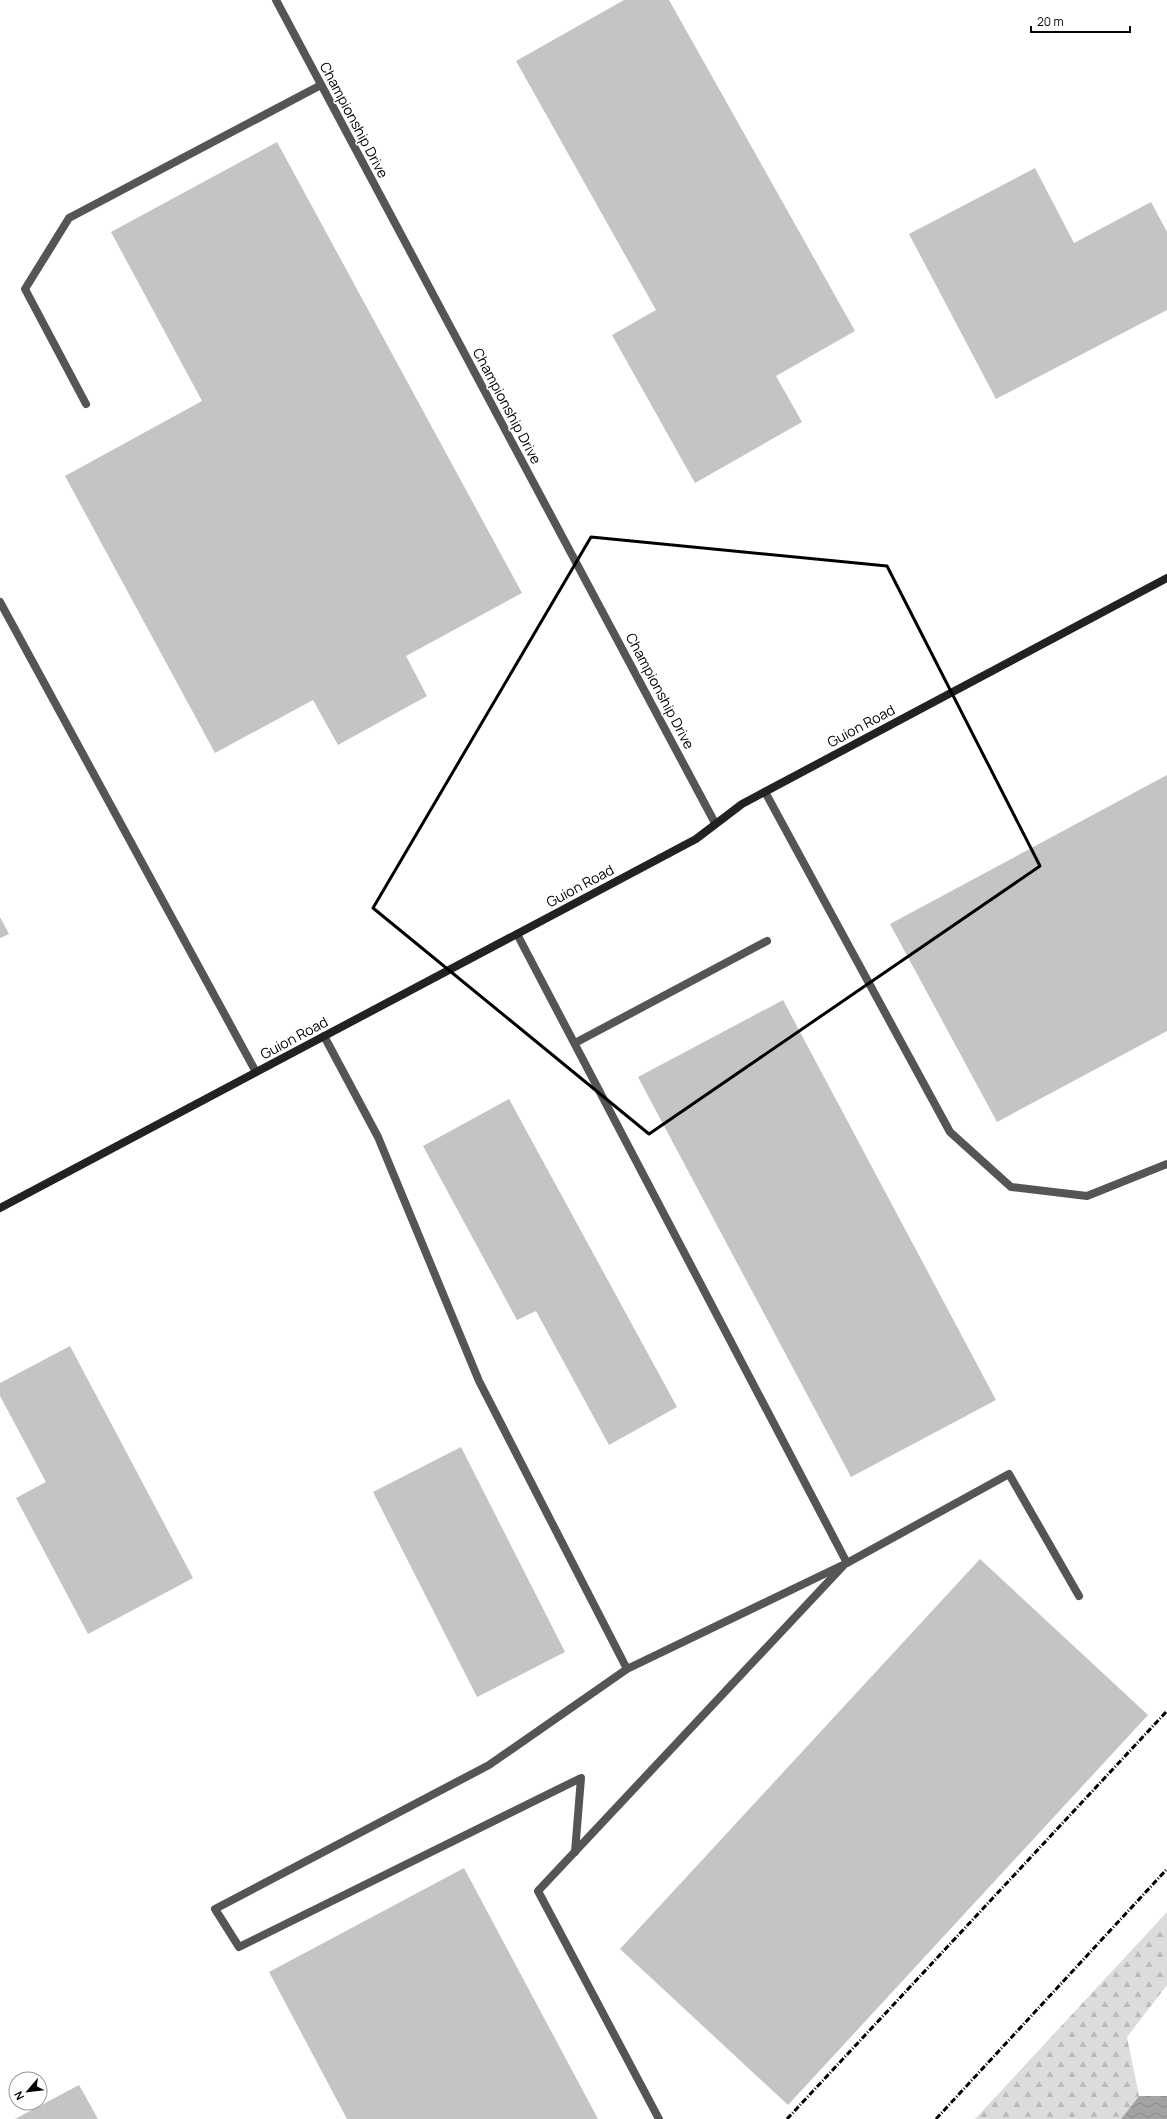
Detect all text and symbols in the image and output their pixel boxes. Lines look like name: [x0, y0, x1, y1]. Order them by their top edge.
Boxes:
scale bar: [1031, 8, 1130, 34]
text: 20 m: [1037, 13, 1064, 30]
street label: Championship Drive: [316, 58, 393, 181]
street label: Championship Drive: [469, 344, 546, 467]
street label: Championship Drive: [622, 629, 699, 752]
street label: Guion Road: [824, 700, 898, 751]
street label: Guion Road: [543, 860, 617, 911]
street label: Guion Road: [257, 1012, 331, 1063]
north arrow: [8, 2071, 48, 2111]
text: N: [10, 2089, 27, 2103]

